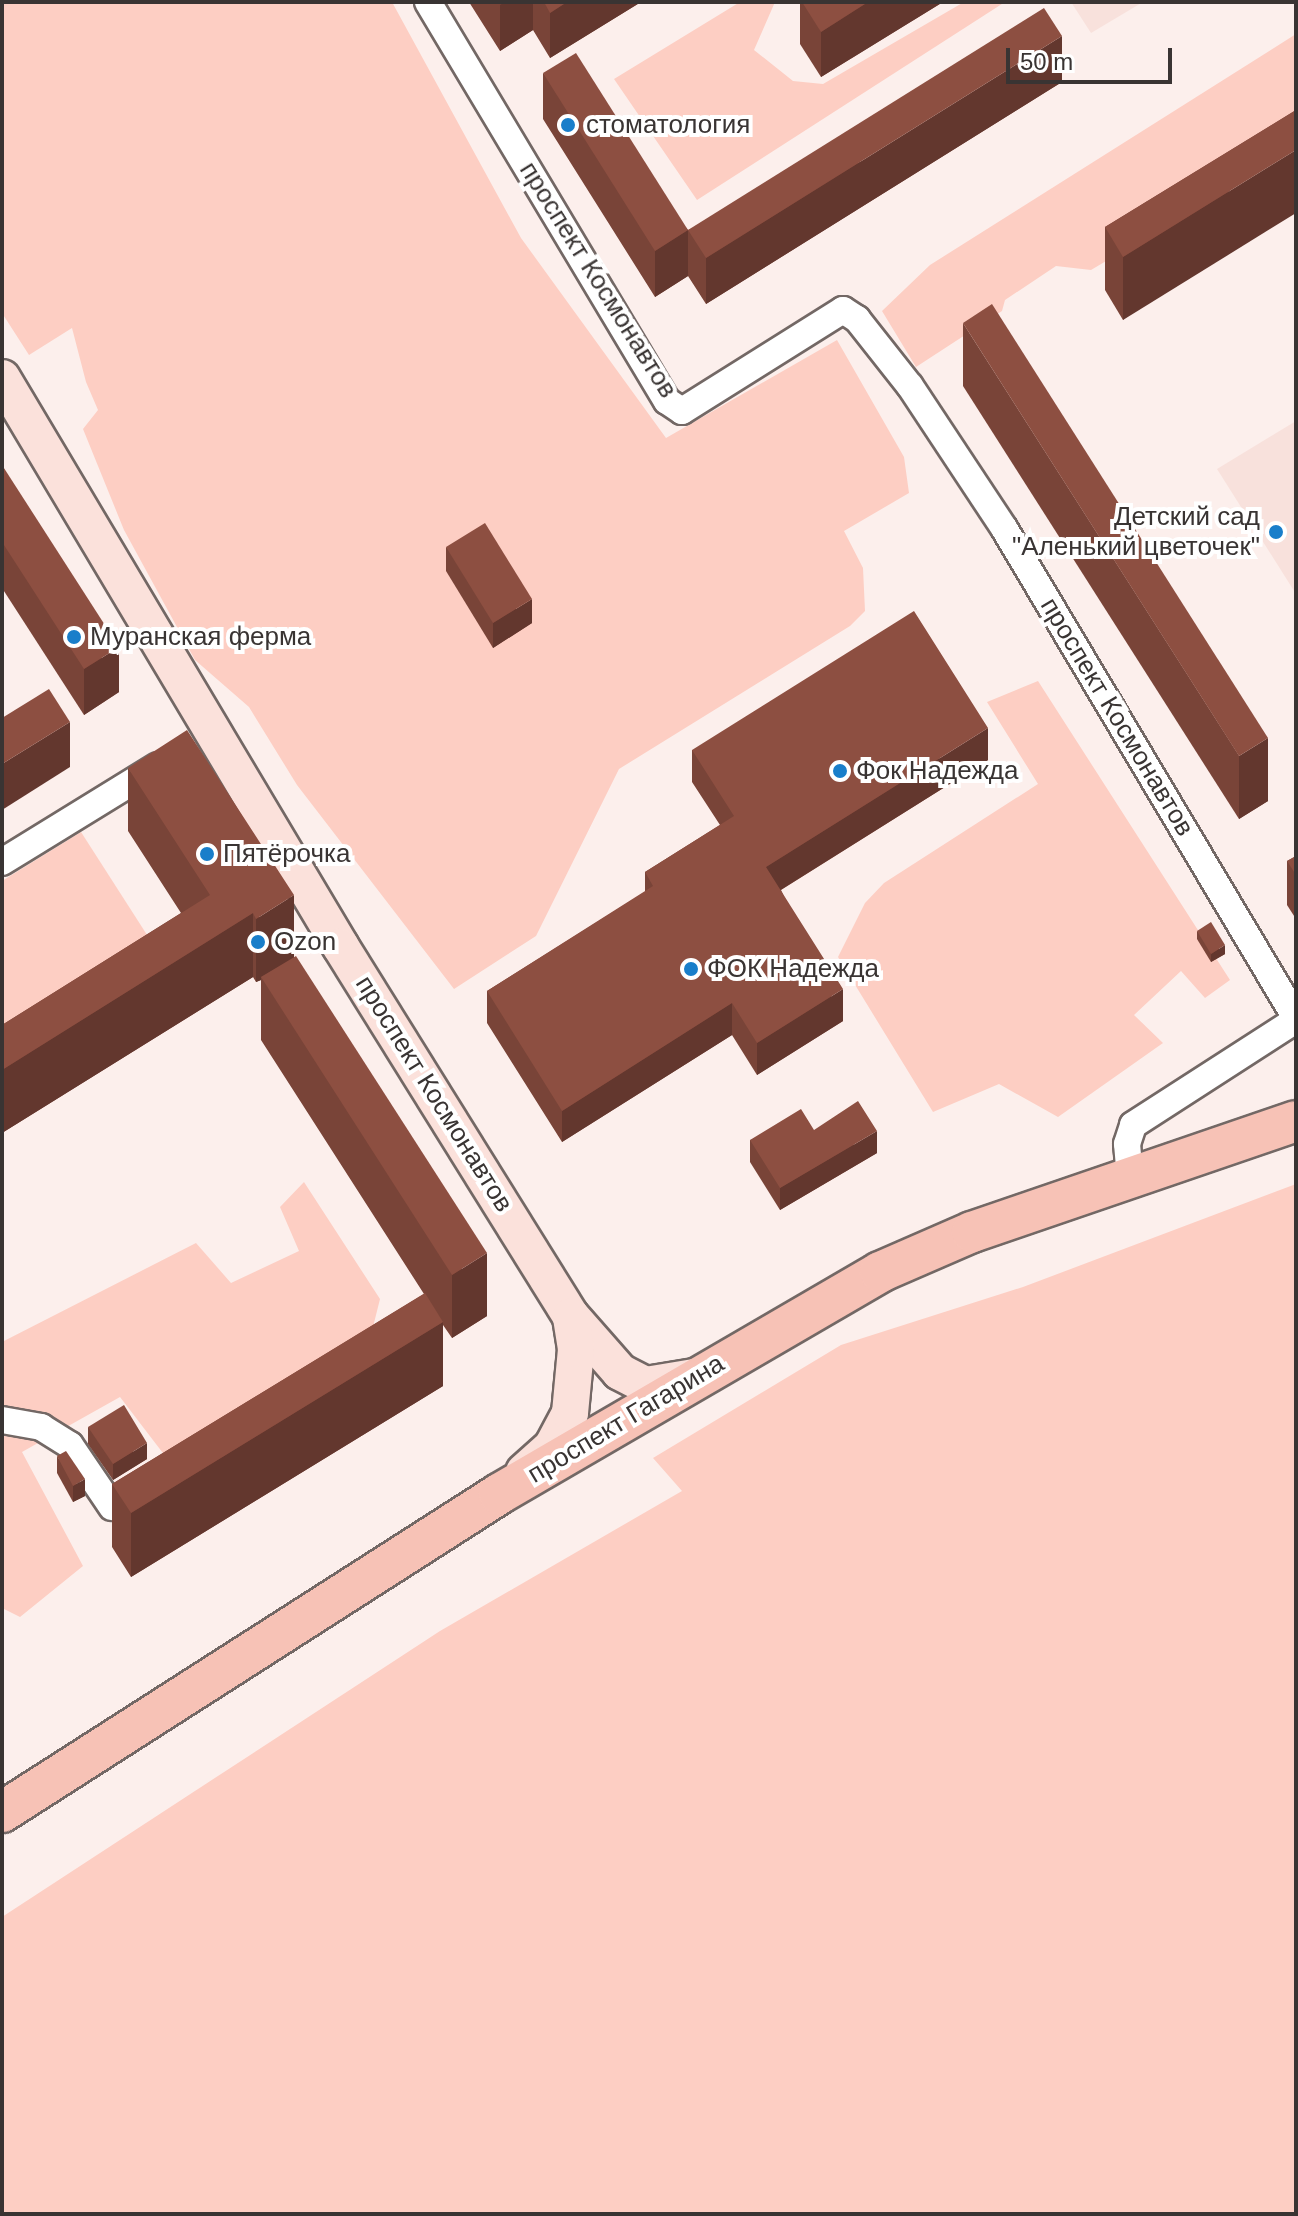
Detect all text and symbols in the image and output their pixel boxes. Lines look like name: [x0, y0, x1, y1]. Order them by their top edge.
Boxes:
scale bar: [1010, 32, 1176, 82]
text: 50 m: [1020, 48, 1073, 75]
place label: стоматология: [586, 109, 750, 141]
marker: стоматология: [557, 114, 579, 136]
street label: проспект Космонавтов: [513, 156, 683, 404]
place label: Детский сад "Аленький цветочек": [1012, 501, 1260, 562]
marker: Детский сад "Аленький цветочек": [1267, 523, 1285, 541]
street label: проспект Космонавтов: [1034, 592, 1200, 842]
place label: Муранская ферма: [90, 621, 311, 653]
marker: Муранская ферма: [65, 628, 83, 646]
place label: Фок Надежда: [856, 755, 1018, 787]
marker: Фок Надежда: [831, 762, 849, 780]
place label: Пятёрочка: [223, 838, 350, 870]
marker: Пятёрочка: [198, 845, 216, 863]
place label: Ozon: [274, 926, 336, 958]
marker: Ozon: [249, 933, 267, 951]
place label: ФОК Надежда: [707, 953, 879, 985]
marker: ФОК Надежда: [682, 960, 700, 978]
street label: проспект Космонавтов: [349, 970, 519, 1218]
street label: проспект Гагарина: [522, 1348, 730, 1490]

